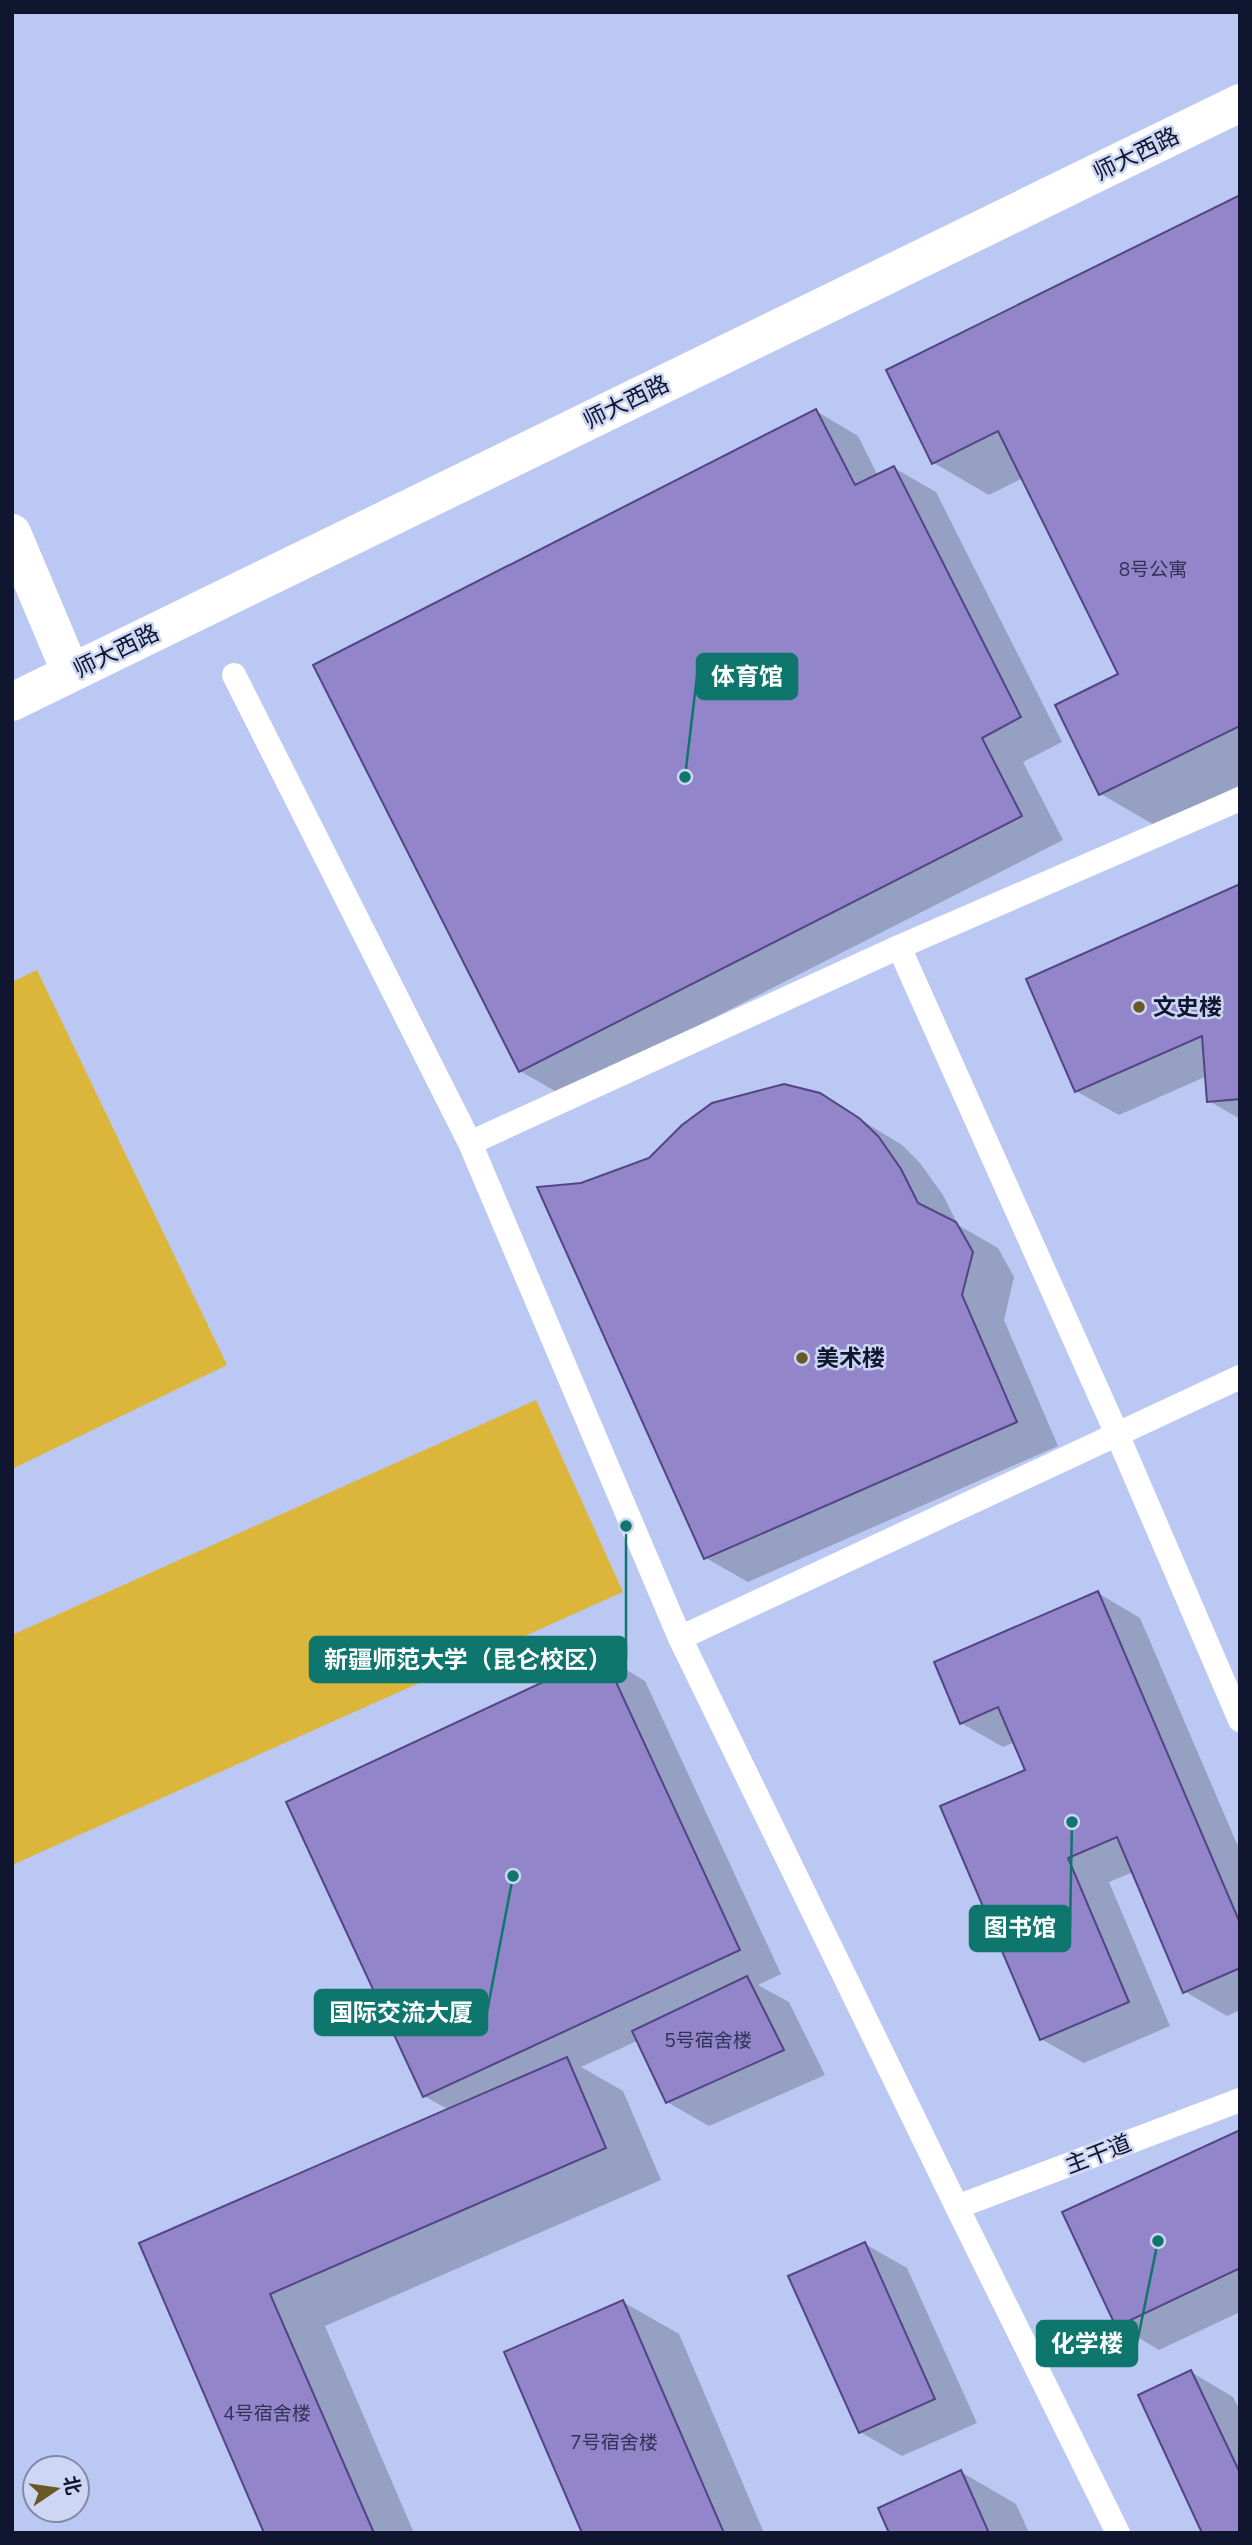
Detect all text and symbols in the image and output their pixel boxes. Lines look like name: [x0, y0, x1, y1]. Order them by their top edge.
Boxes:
street label: 师大西路: [1088, 120, 1184, 189]
street label: 师大西路: [578, 368, 674, 437]
house number: 8号公寓: [1119, 557, 1187, 583]
street label: 师大西路: [68, 617, 164, 686]
callout: 体育馆: [697, 654, 797, 699]
text: 体育馆: [711, 661, 783, 693]
place label: 文史楼: [1153, 992, 1222, 1023]
marker: 文史楼: [1131, 999, 1147, 1015]
place label: 美术楼: [816, 1343, 885, 1374]
marker: 美术楼: [794, 1350, 810, 1366]
callout: 新疆师范大学（昆仑校区）: [310, 1637, 626, 1682]
text: 新疆师范大学（昆仑校区）: [324, 1644, 612, 1676]
callout: 图书馆: [970, 1906, 1070, 1951]
text: 图书馆: [984, 1912, 1056, 1944]
callout: 国际交流大厦: [315, 1990, 487, 2035]
text: 国际交流大厦: [329, 1997, 473, 2029]
house number: 5号宿舍楼: [664, 2028, 752, 2054]
street label: 主干道: [1060, 2128, 1136, 2181]
callout: 化学楼: [1037, 2321, 1137, 2366]
text: 化学楼: [1051, 2328, 1123, 2360]
house number: 4号宿舍楼: [223, 2401, 311, 2427]
house number: 7号宿舍楼: [570, 2430, 658, 2456]
north arrow: [21, 2454, 91, 2524]
text: 北: [57, 2473, 86, 2498]

